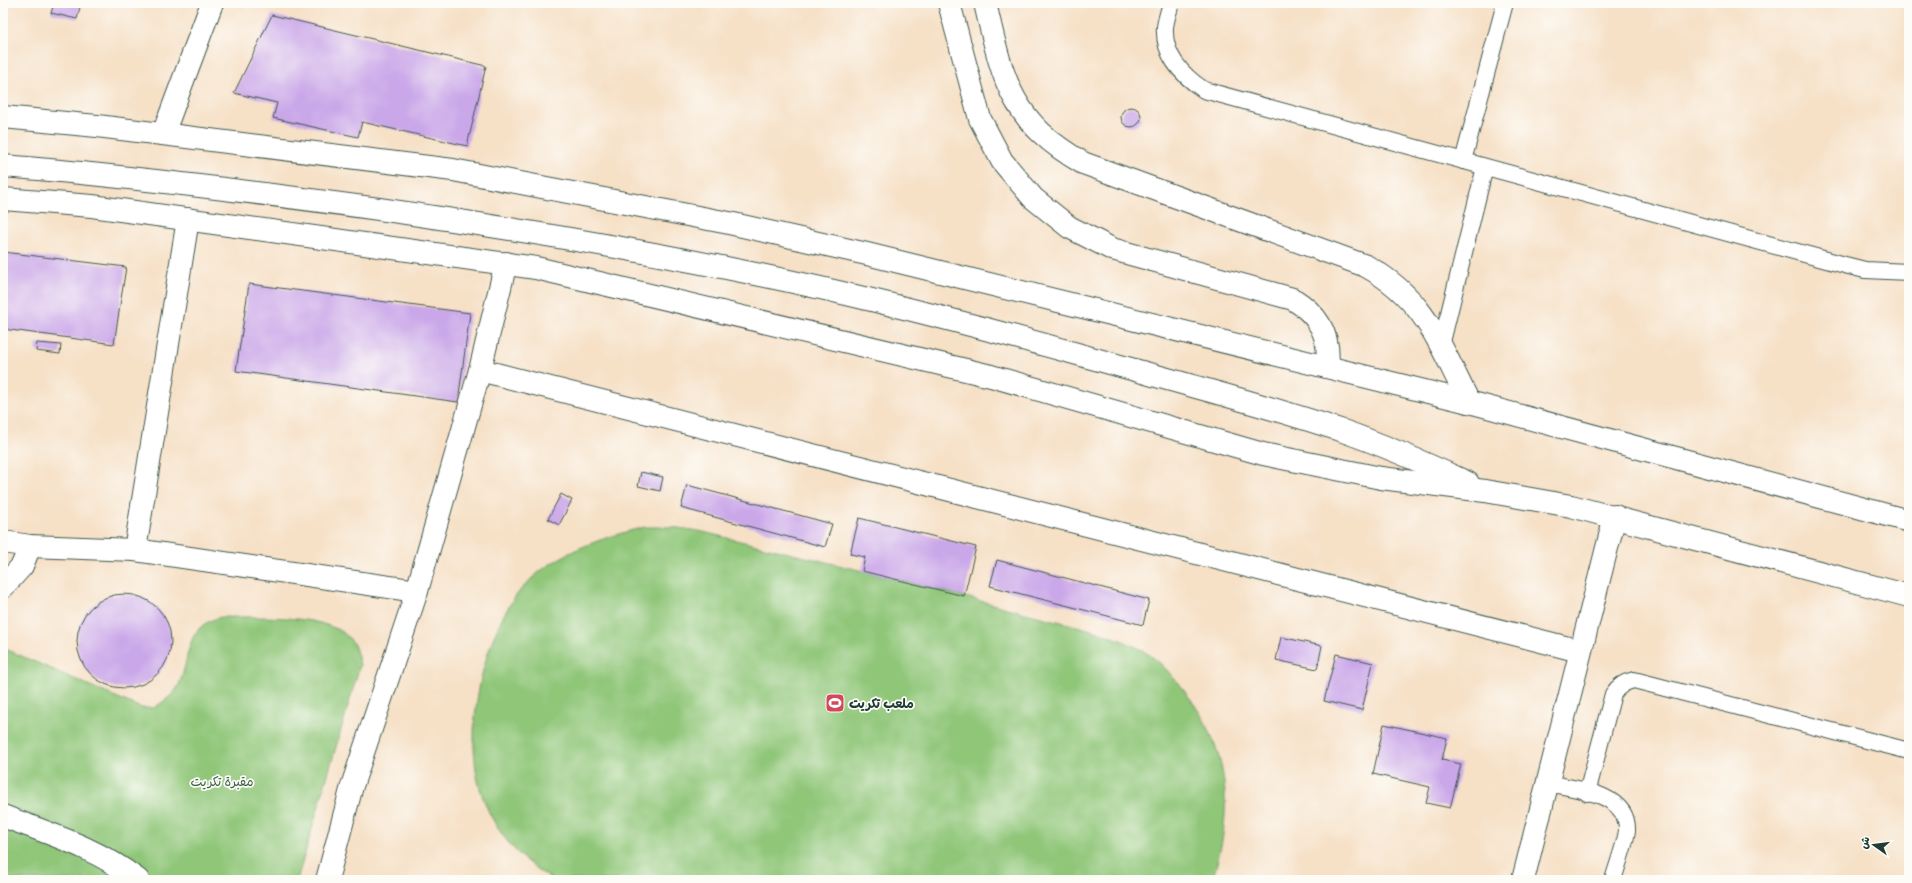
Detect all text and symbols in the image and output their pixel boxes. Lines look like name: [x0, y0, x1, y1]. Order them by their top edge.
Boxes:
sports icon: ملعب تكريت: [824, 692, 846, 714]
place label: ملعب تكريت: [849, 698, 914, 713]
park label: مقبرة تكريت: [191, 776, 253, 791]
north arrow: [1854, 825, 1894, 865]
text: ش: [1859, 836, 1874, 850]

